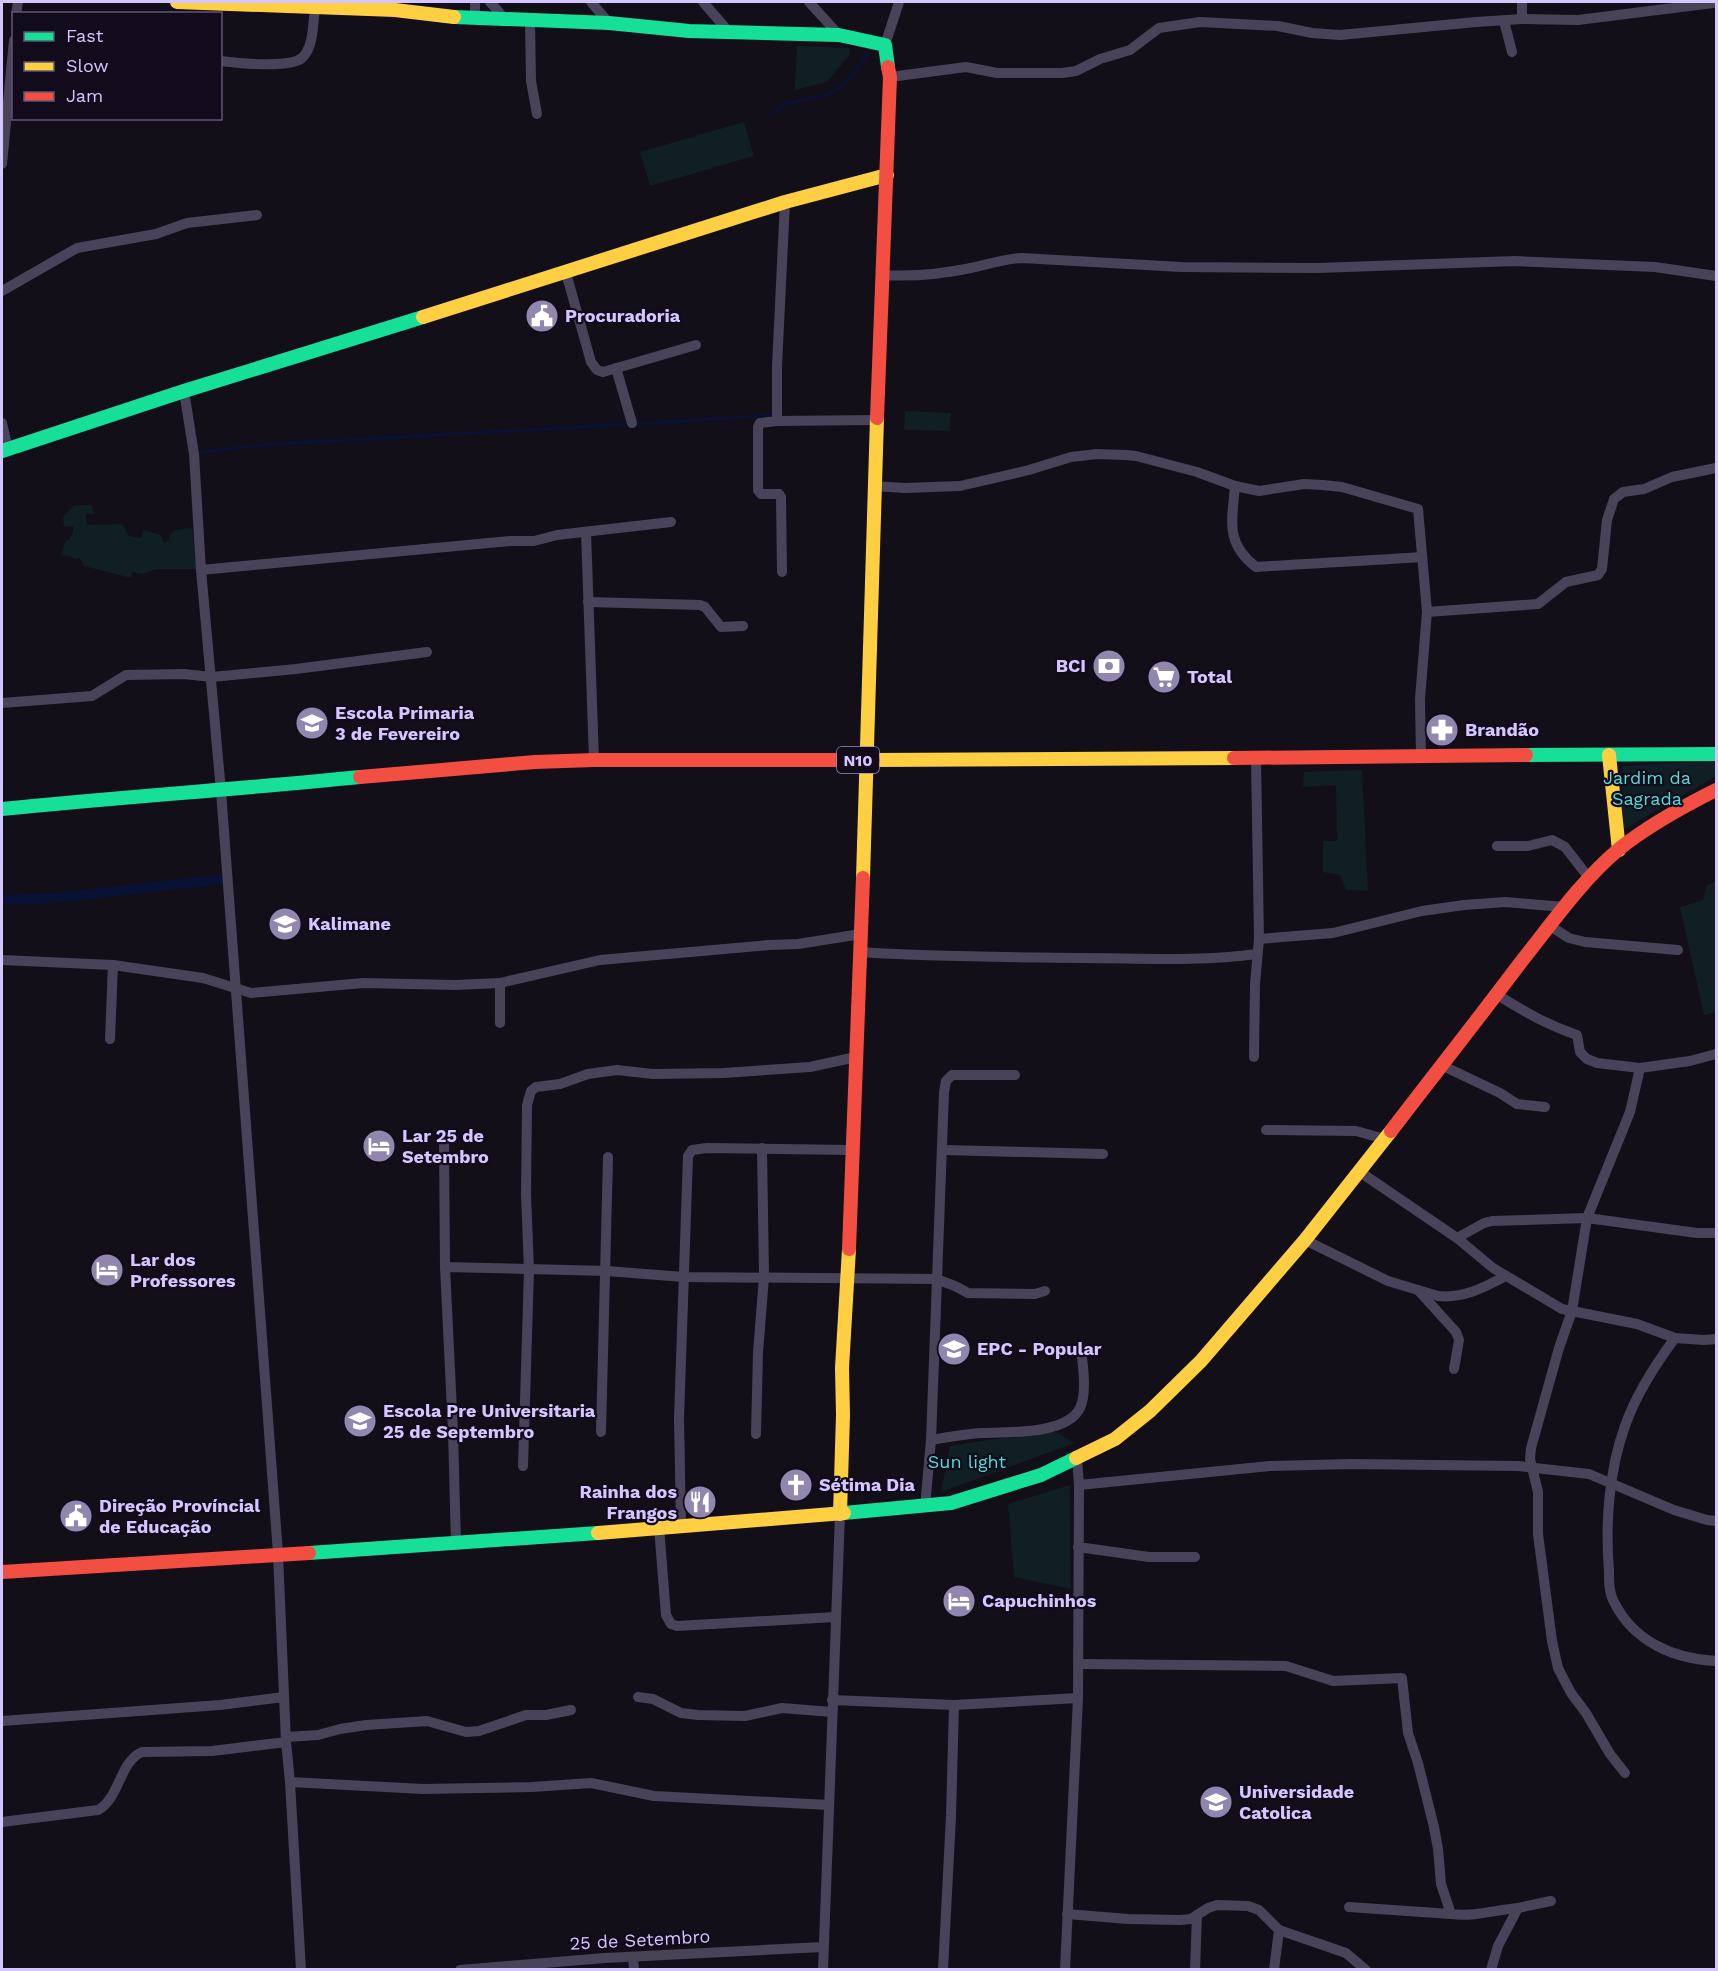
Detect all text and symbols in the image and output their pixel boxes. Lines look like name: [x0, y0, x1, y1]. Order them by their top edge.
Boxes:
legend: [12, 12, 222, 120]
text: Fast: [66, 25, 104, 46]
text: Slow: [66, 55, 109, 76]
text: Jam: [66, 85, 103, 106]
public building icon: Procuradoria: [524, 298, 560, 334]
place label: Procuradoria: [565, 305, 681, 326]
bank icon: BCI: [1091, 648, 1127, 684]
place label: BCI: [1056, 655, 1086, 676]
supermarket icon: Total: [1146, 659, 1182, 695]
place label: Total: [1187, 666, 1232, 687]
place label: Escola Primaria 3 de Fevereiro: [335, 702, 475, 744]
school or university icon: Escola Primaria 3 de Fevereiro: [294, 705, 330, 741]
pharmacy icon: Brandão: [1424, 712, 1460, 748]
place label: Brandão: [1465, 719, 1539, 740]
road number: N10: [837, 747, 879, 773]
park label: Jardim da Sagrada: [1603, 767, 1691, 809]
school or university icon: Kalimane: [267, 906, 303, 942]
place label: Kalimane: [308, 913, 391, 934]
place label: Lar 25 de Setembro: [402, 1125, 489, 1167]
hotel icon: Lar 25 de Setembro: [361, 1128, 397, 1164]
place label: Lar dos Professores: [130, 1249, 236, 1291]
hotel icon: Lar dos Professores: [89, 1252, 125, 1288]
school or university icon: EPC - Popular: [936, 1331, 972, 1367]
place label: EPC - Popular: [977, 1338, 1102, 1359]
place label: Escola Pre Universitaria 25 de Septembro: [383, 1400, 596, 1442]
school or university icon: Escola Pre Universitaria 25 de Septembro: [342, 1403, 378, 1439]
park label: Sun light: [928, 1451, 1007, 1472]
church icon: Sétima Dia: [778, 1467, 814, 1503]
place label: Sétima Dia: [819, 1474, 915, 1495]
place label: Rainha dos Frangos: [580, 1481, 677, 1523]
restaurant icon: Rainha dos Frangos: [682, 1484, 718, 1520]
place label: Direção Províncial de Educação: [99, 1495, 260, 1537]
public building icon: Direção Províncial de Educação: [58, 1498, 94, 1534]
hotel icon: Capuchinhos: [941, 1583, 977, 1619]
place label: Capuchinhos: [982, 1590, 1097, 1611]
place label: Universidade Catolica: [1239, 1781, 1354, 1823]
school or university icon: Universidade Catolica: [1198, 1784, 1234, 1820]
street label: 25 de Setembro: [569, 1925, 711, 1954]

